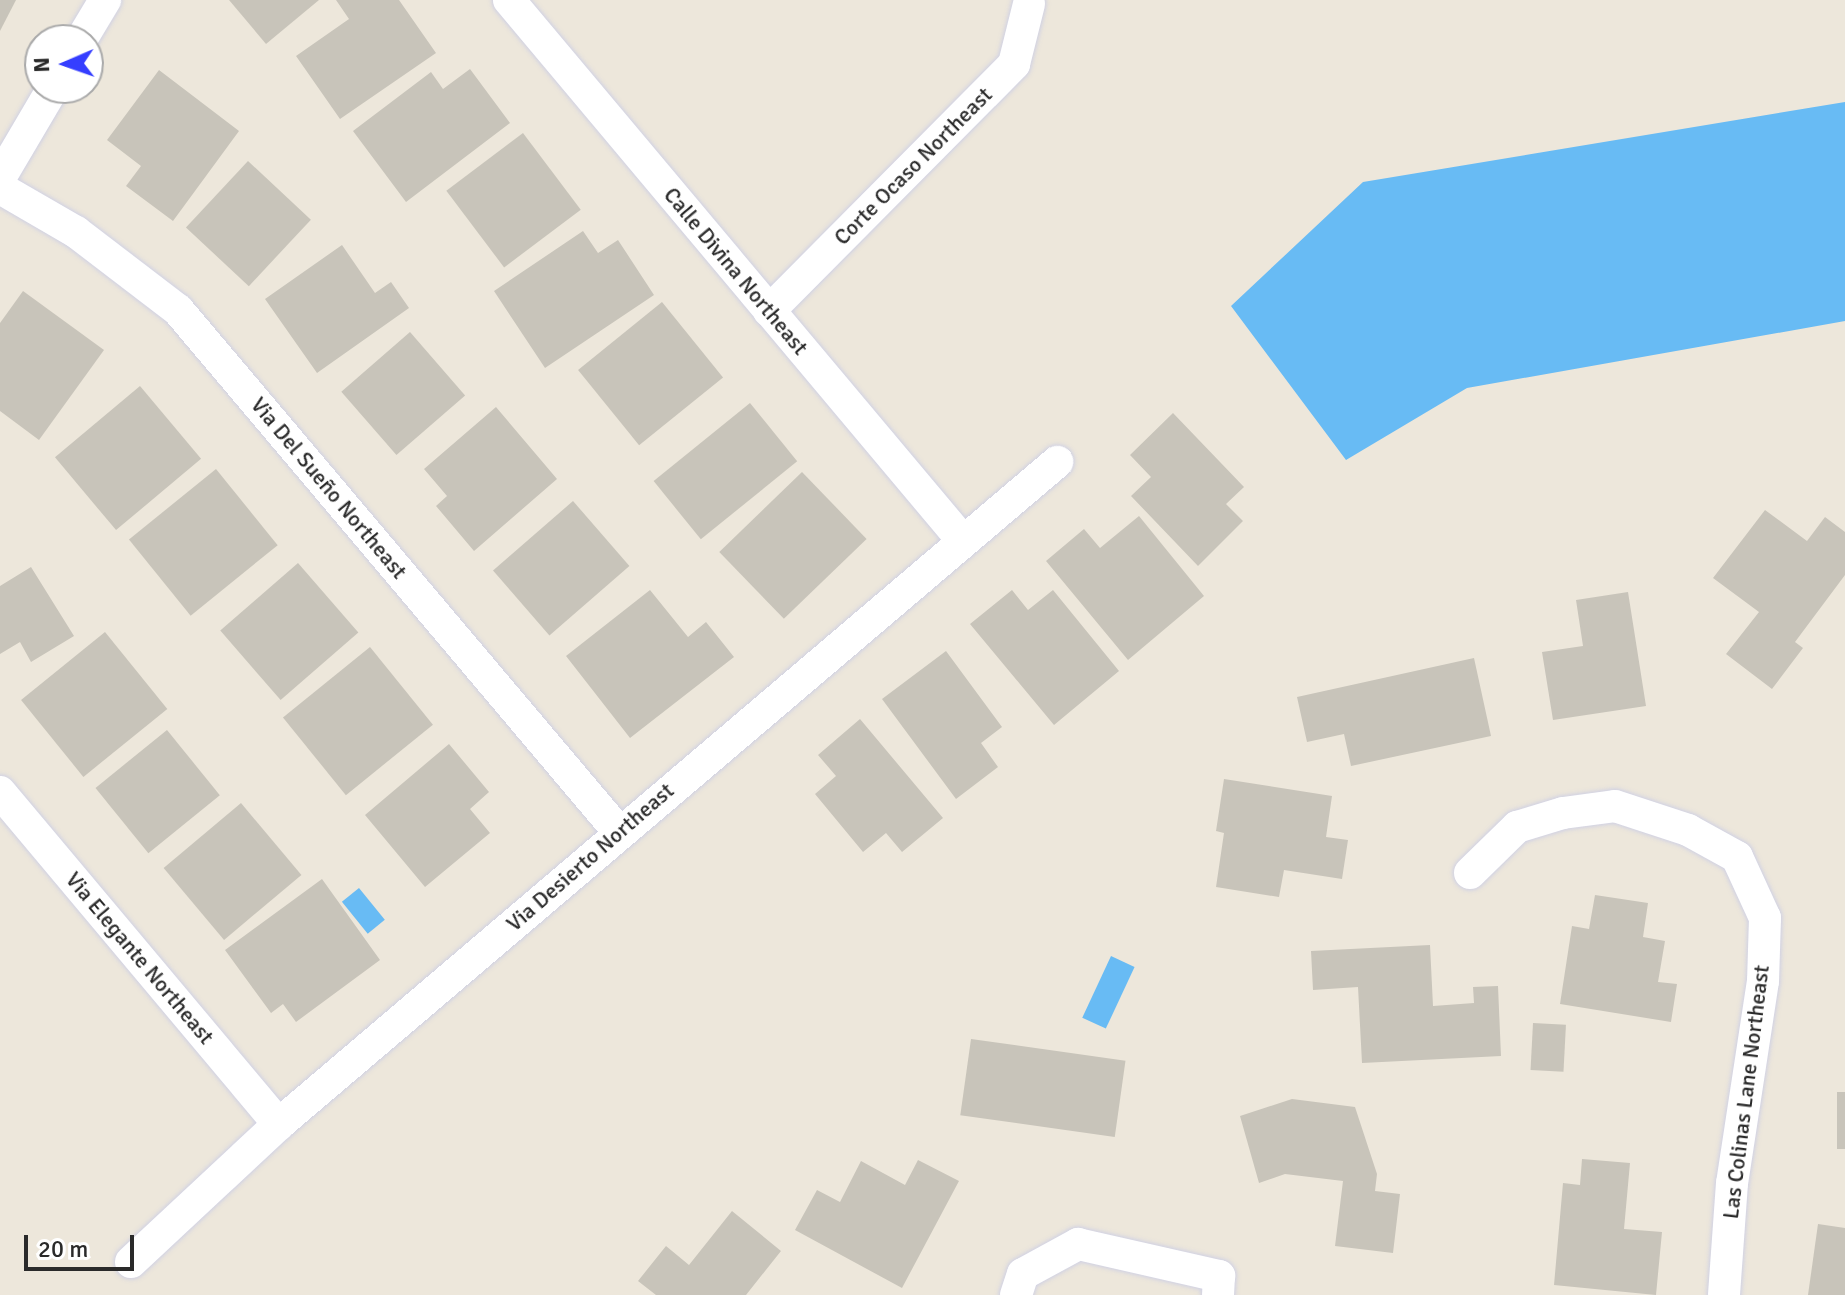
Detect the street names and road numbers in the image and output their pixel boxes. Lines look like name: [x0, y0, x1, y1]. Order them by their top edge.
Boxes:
street label: Corte Ocaso Northeast: [829, 82, 997, 250]
street label: Calle Divina Northeast: [658, 182, 814, 360]
street label: Via Del Sueño Northeast: [245, 392, 413, 584]
street label: Via Desierto Northeast: [501, 777, 679, 937]
street label: Via Elegante Northeast: [60, 867, 220, 1049]
street label: Las Colinas Lane Northeast: [1717, 963, 1775, 1221]

